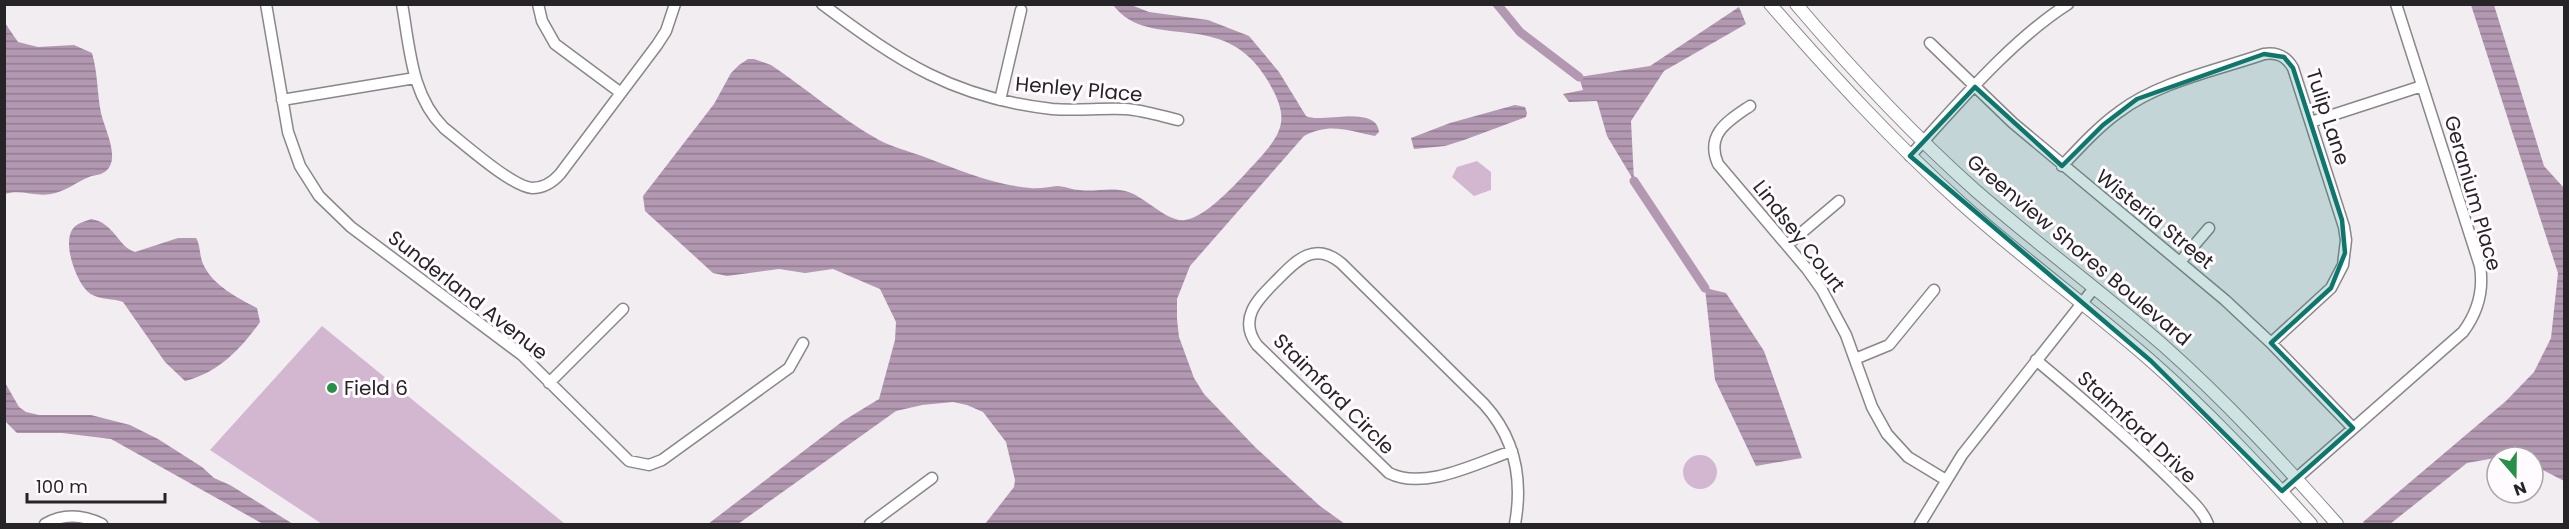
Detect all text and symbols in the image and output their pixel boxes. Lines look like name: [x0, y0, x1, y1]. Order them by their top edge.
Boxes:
street label: Tulip Lane: [2299, 65, 2357, 169]
street label: Henley Place: [1014, 69, 1144, 109]
street label: Geranium Place: [2437, 112, 2509, 274]
street label: Greenview Shores Boulevard: [1961, 148, 2197, 352]
street label: Wisteria Street: [2090, 163, 2220, 275]
street label: Lindsey Court: [1746, 174, 1852, 298]
street label: Sunderland Avenue: [382, 224, 554, 366]
street label: Staimford Circle: [1267, 327, 1401, 461]
street label: Staimford Drive: [2071, 364, 2203, 490]
place label: Field 6: [344, 374, 408, 402]
marker: Field 6: [325, 381, 339, 395]
north arrow: [2485, 445, 2545, 505]
scale bar: [27, 466, 165, 504]
text: 100 m: [36, 474, 88, 499]
text: N: [2510, 476, 2530, 501]

